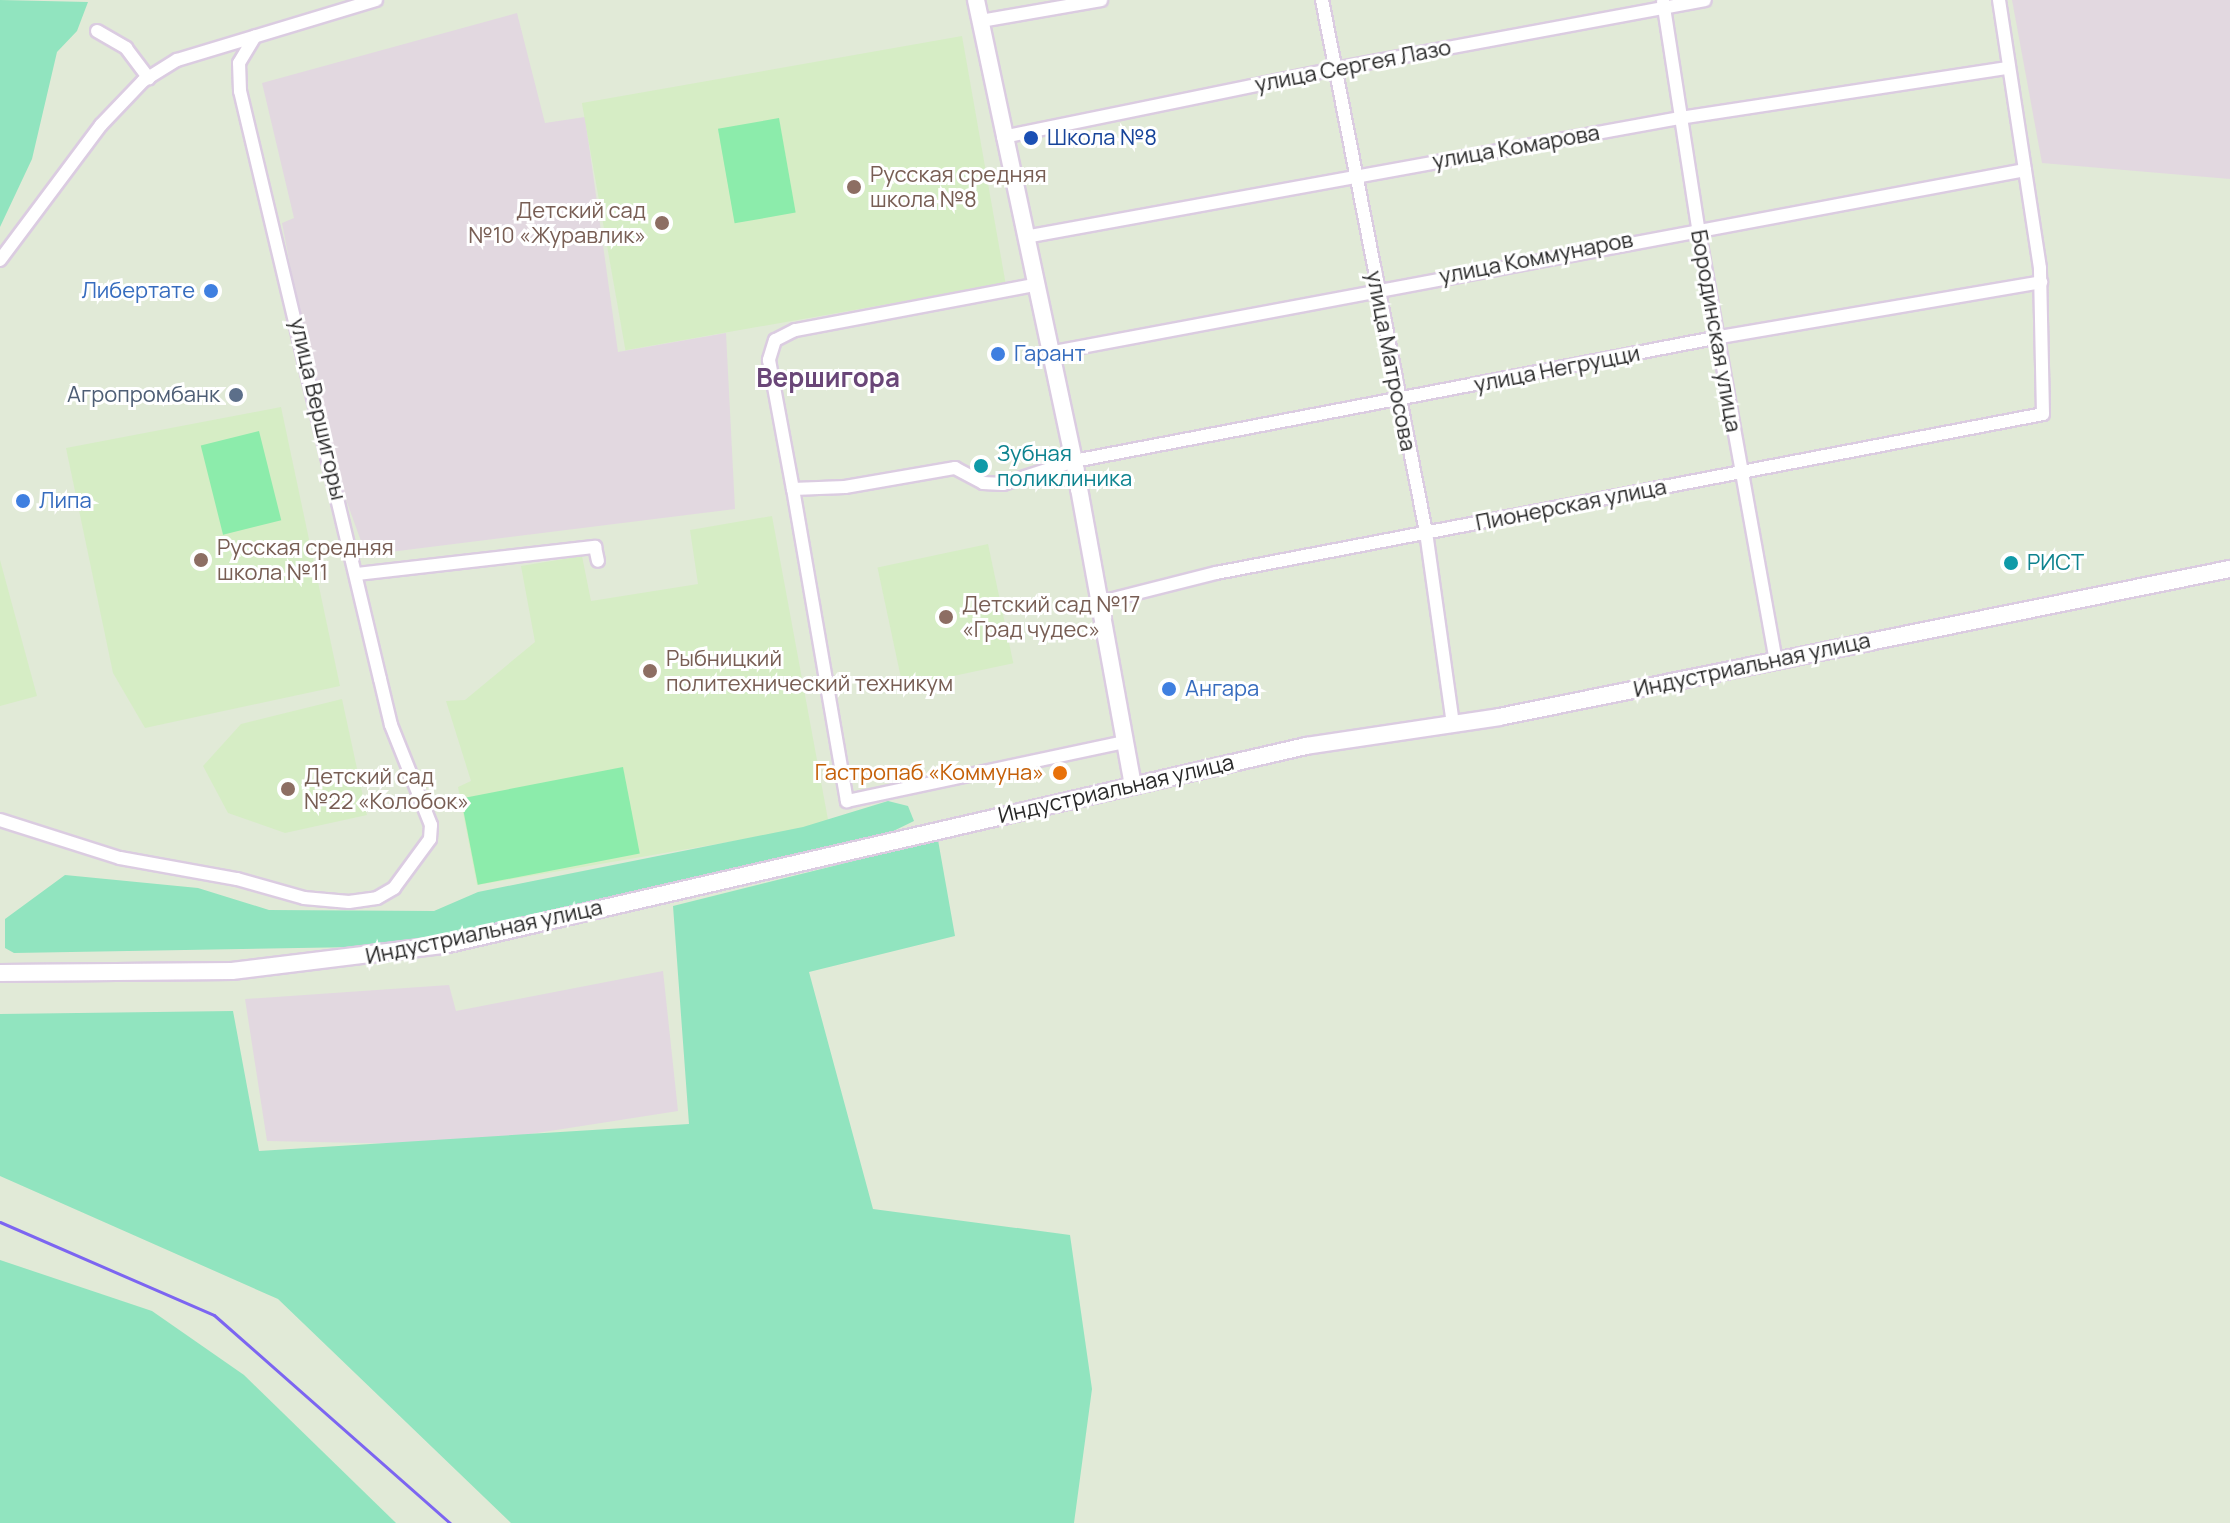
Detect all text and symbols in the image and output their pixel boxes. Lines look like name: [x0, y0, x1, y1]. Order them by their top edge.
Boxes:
street label: улица Сергея Лазо: [1253, 34, 1453, 98]
street label: улица Комарова: [1430, 119, 1602, 175]
place label: Школа №8: [1047, 125, 1157, 151]
marker: Школа №8: [1022, 129, 1040, 147]
place label: Русская средняя школа №8: [870, 161, 1047, 212]
marker: Русская средняя школа №8: [845, 178, 863, 196]
place label: Детский сад №10 «Журавлик»: [468, 197, 646, 248]
marker: Детский сад №10 «Журавлик»: [653, 214, 671, 232]
street label: улица Коммунаров: [1437, 226, 1635, 290]
street label: Бородинская улица: [1685, 228, 1747, 434]
street label: улица Матросова: [1361, 269, 1421, 453]
place label: Либертате: [81, 278, 195, 304]
marker: Либертате: [202, 282, 220, 300]
street label: улица Вершигоры: [284, 315, 352, 503]
street label: улица Негруцци: [1472, 340, 1642, 398]
place label: Гарант: [1014, 341, 1086, 367]
marker: Гарант: [989, 345, 1007, 363]
district label: Вершигора: [756, 362, 900, 394]
place label: Агропромбанк: [67, 382, 220, 408]
marker: Агропромбанк: [227, 386, 245, 404]
place label: Зубная поликлиника: [997, 440, 1132, 492]
marker: Зубная поликлиника: [972, 457, 990, 475]
street label: Пионерская улица: [1473, 474, 1669, 536]
place label: Липа: [39, 488, 92, 514]
marker: Липа: [14, 492, 32, 510]
place label: Русская средняя школа №11: [217, 534, 394, 586]
place label: РИСТ: [2027, 550, 2084, 576]
marker: Русская средняя школа №11: [192, 551, 210, 569]
marker: РИСТ: [2002, 554, 2020, 572]
place label: Детский сад №17 «Град чудес»: [962, 591, 1140, 642]
marker: Детский сад №17 «Град чудес»: [937, 608, 955, 626]
street label: Индустриальная улица: [1631, 627, 1873, 703]
place label: Рыбницкий политехнический техникум: [666, 645, 953, 696]
marker: Рыбницкий политехнический техникум: [641, 662, 659, 680]
place label: Ангара: [1185, 676, 1259, 702]
marker: Ангара: [1160, 680, 1178, 698]
street label: Индустриальная улица: [996, 749, 1236, 829]
place label: Гастропаб «Коммуна»: [815, 760, 1044, 786]
place label: Детский сад №22 «Колобок»: [304, 763, 469, 814]
marker: Гастропаб «Коммуна»: [1051, 764, 1069, 782]
marker: Детский сад №22 «Колобок»: [279, 780, 297, 798]
street label: Индустриальная улица: [363, 894, 605, 970]

